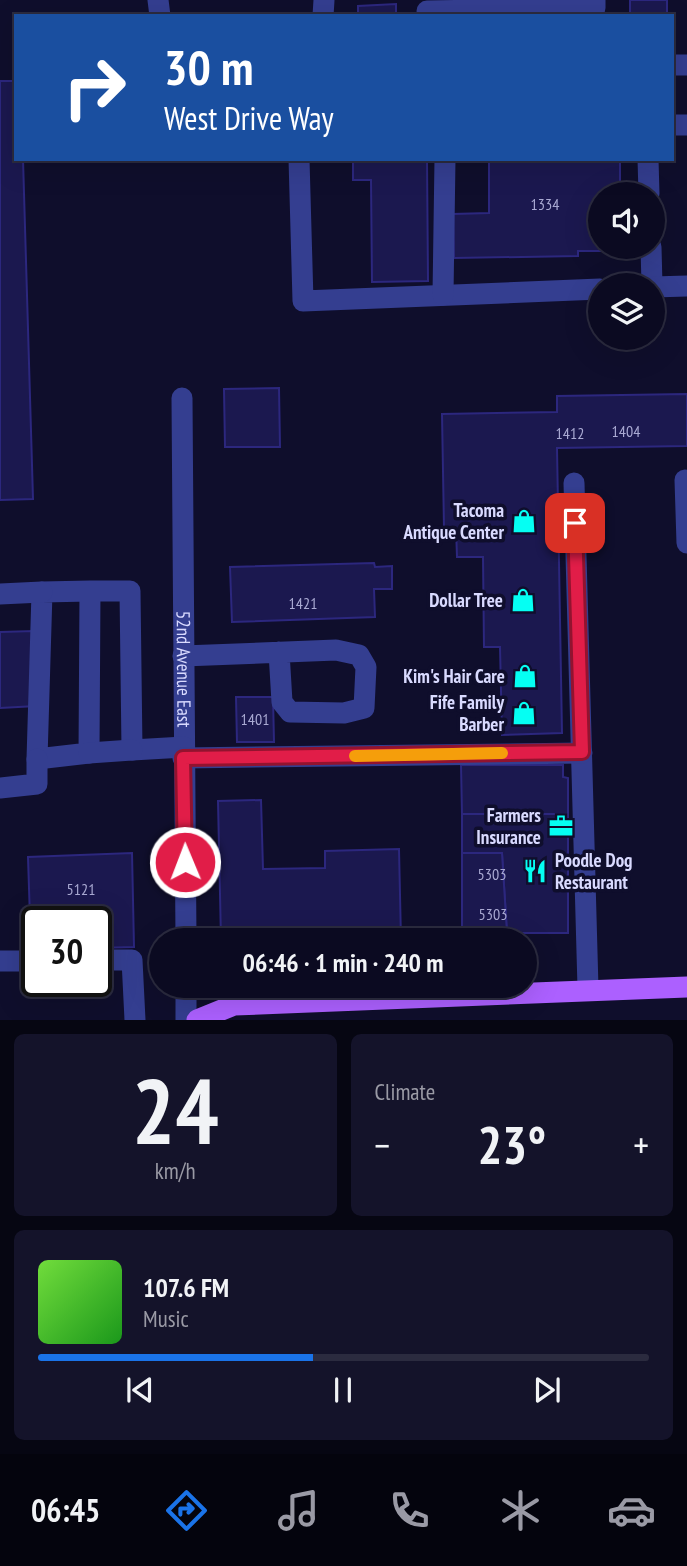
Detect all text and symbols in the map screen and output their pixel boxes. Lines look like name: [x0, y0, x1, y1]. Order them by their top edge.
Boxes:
text: 30 m: [164, 35, 253, 99]
icon: right: [49, 42, 140, 133]
text: West Drive Way: [164, 97, 334, 139]
map controls: [588, 182, 665, 350]
button: sound: [588, 182, 665, 259]
house number: 1334: [531, 194, 559, 214]
button: layers: [588, 273, 665, 350]
house number: 1404: [612, 421, 640, 441]
house number: 1412: [556, 423, 584, 443]
pin: [545, 493, 605, 553]
place label: Tacoma Antique Center: [402, 498, 504, 544]
icon: arrive: [556, 504, 594, 542]
shop icon: Tacoma Antique Center: [510, 507, 538, 535]
shop icon: Dollar Tree: [509, 586, 537, 614]
place label: Dollar Tree: [429, 588, 503, 612]
house number: 1421: [289, 593, 317, 613]
street label: 52nd Avenue East: [172, 611, 196, 728]
shop icon: Kim's Hair Care: [511, 662, 539, 690]
place label: Kim's Hair Care: [403, 664, 505, 688]
place label: Fife Family Barber: [430, 690, 504, 736]
shop icon: Fife Family Barber: [510, 699, 538, 727]
house number: 1401: [241, 709, 269, 729]
place label: Farmers Insurance: [476, 803, 541, 849]
office icon: Farmers Insurance: [547, 812, 575, 840]
position arrow: [148, 825, 222, 899]
place label: Poodle Dog Restaurant: [555, 848, 633, 894]
restaurant icon: Poodle Dog Restaurant: [521, 857, 549, 885]
house number: 5303: [478, 864, 506, 884]
house number: 5121: [67, 879, 95, 899]
house number: 5303: [479, 904, 507, 924]
speed limit sign: 30: [21, 906, 112, 997]
text: 06:46 · 1 min · 240 m: [243, 946, 443, 979]
text: 24: [132, 1051, 219, 1169]
text: Climate: [375, 1077, 435, 1106]
text: 23°: [477, 1111, 546, 1178]
text: −: [375, 1120, 390, 1169]
text: +: [633, 1120, 649, 1169]
text: km/h: [155, 1156, 196, 1185]
text: 107.6 FM: [143, 1271, 229, 1304]
text: Music: [143, 1304, 189, 1333]
icon: previous: [121, 1371, 159, 1409]
icon: pause: [324, 1371, 362, 1409]
icon: next: [528, 1371, 566, 1409]
icon: directions: [162, 1486, 211, 1535]
icon: music: [274, 1486, 323, 1535]
icon: phone: [385, 1486, 434, 1535]
icon: climate: [496, 1486, 545, 1535]
icon: car: [607, 1486, 656, 1535]
text: 06:45: [31, 1489, 100, 1531]

